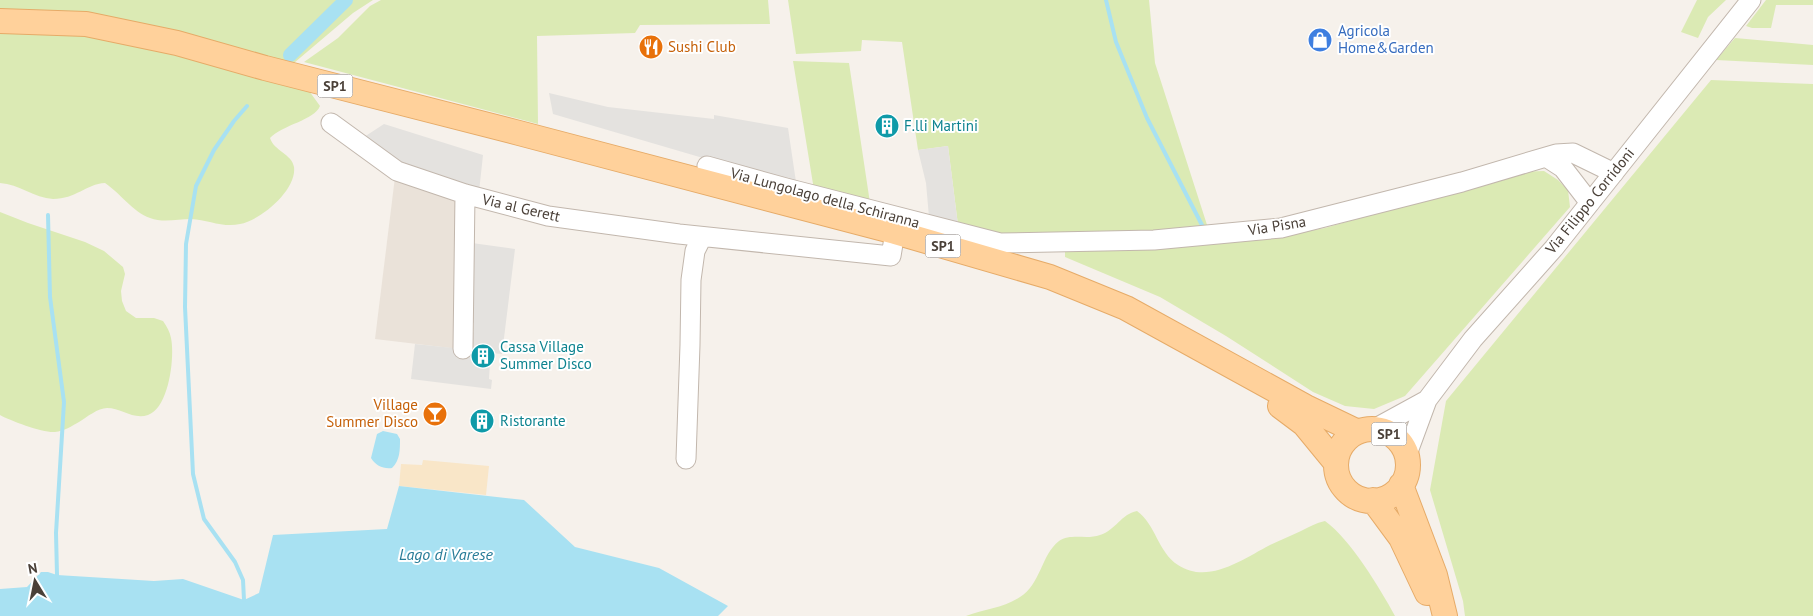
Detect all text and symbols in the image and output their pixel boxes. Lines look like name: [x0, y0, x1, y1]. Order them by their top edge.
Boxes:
place label: Agricola Home&Garden: [1338, 21, 1434, 57]
shop icon: Agricola Home&Garden: [1307, 27, 1333, 53]
restaurant icon: Sushi Club: [638, 34, 664, 60]
place label: Sushi Club: [668, 37, 736, 56]
road number: SP1: [318, 74, 352, 98]
building icon: F.lli Martini: [874, 113, 900, 139]
place label: F.lli Martini: [904, 116, 978, 135]
street label: Via Filippo Corridoni: [1540, 144, 1638, 258]
street label: Via Lungolago della Schiranna: [728, 163, 922, 232]
street label: Via al Gerett: [479, 189, 562, 226]
street label: Via Pisna: [1246, 212, 1307, 240]
road number: SP1: [926, 235, 960, 258]
place label: Cassa Village Summer Disco: [500, 337, 592, 373]
building icon: Cassa Village Summer Disco: [470, 343, 496, 369]
place label: Village Summer Disco: [326, 395, 418, 431]
bar icon: Village Summer Disco: [422, 401, 448, 427]
building icon: Ristorante: [469, 408, 495, 434]
place label: Ristorante: [500, 411, 566, 430]
road number: SP1: [1372, 422, 1406, 446]
water label: Lago di Varese: [399, 544, 494, 564]
north arrow: [10, 556, 60, 606]
text: N: [27, 559, 39, 578]

